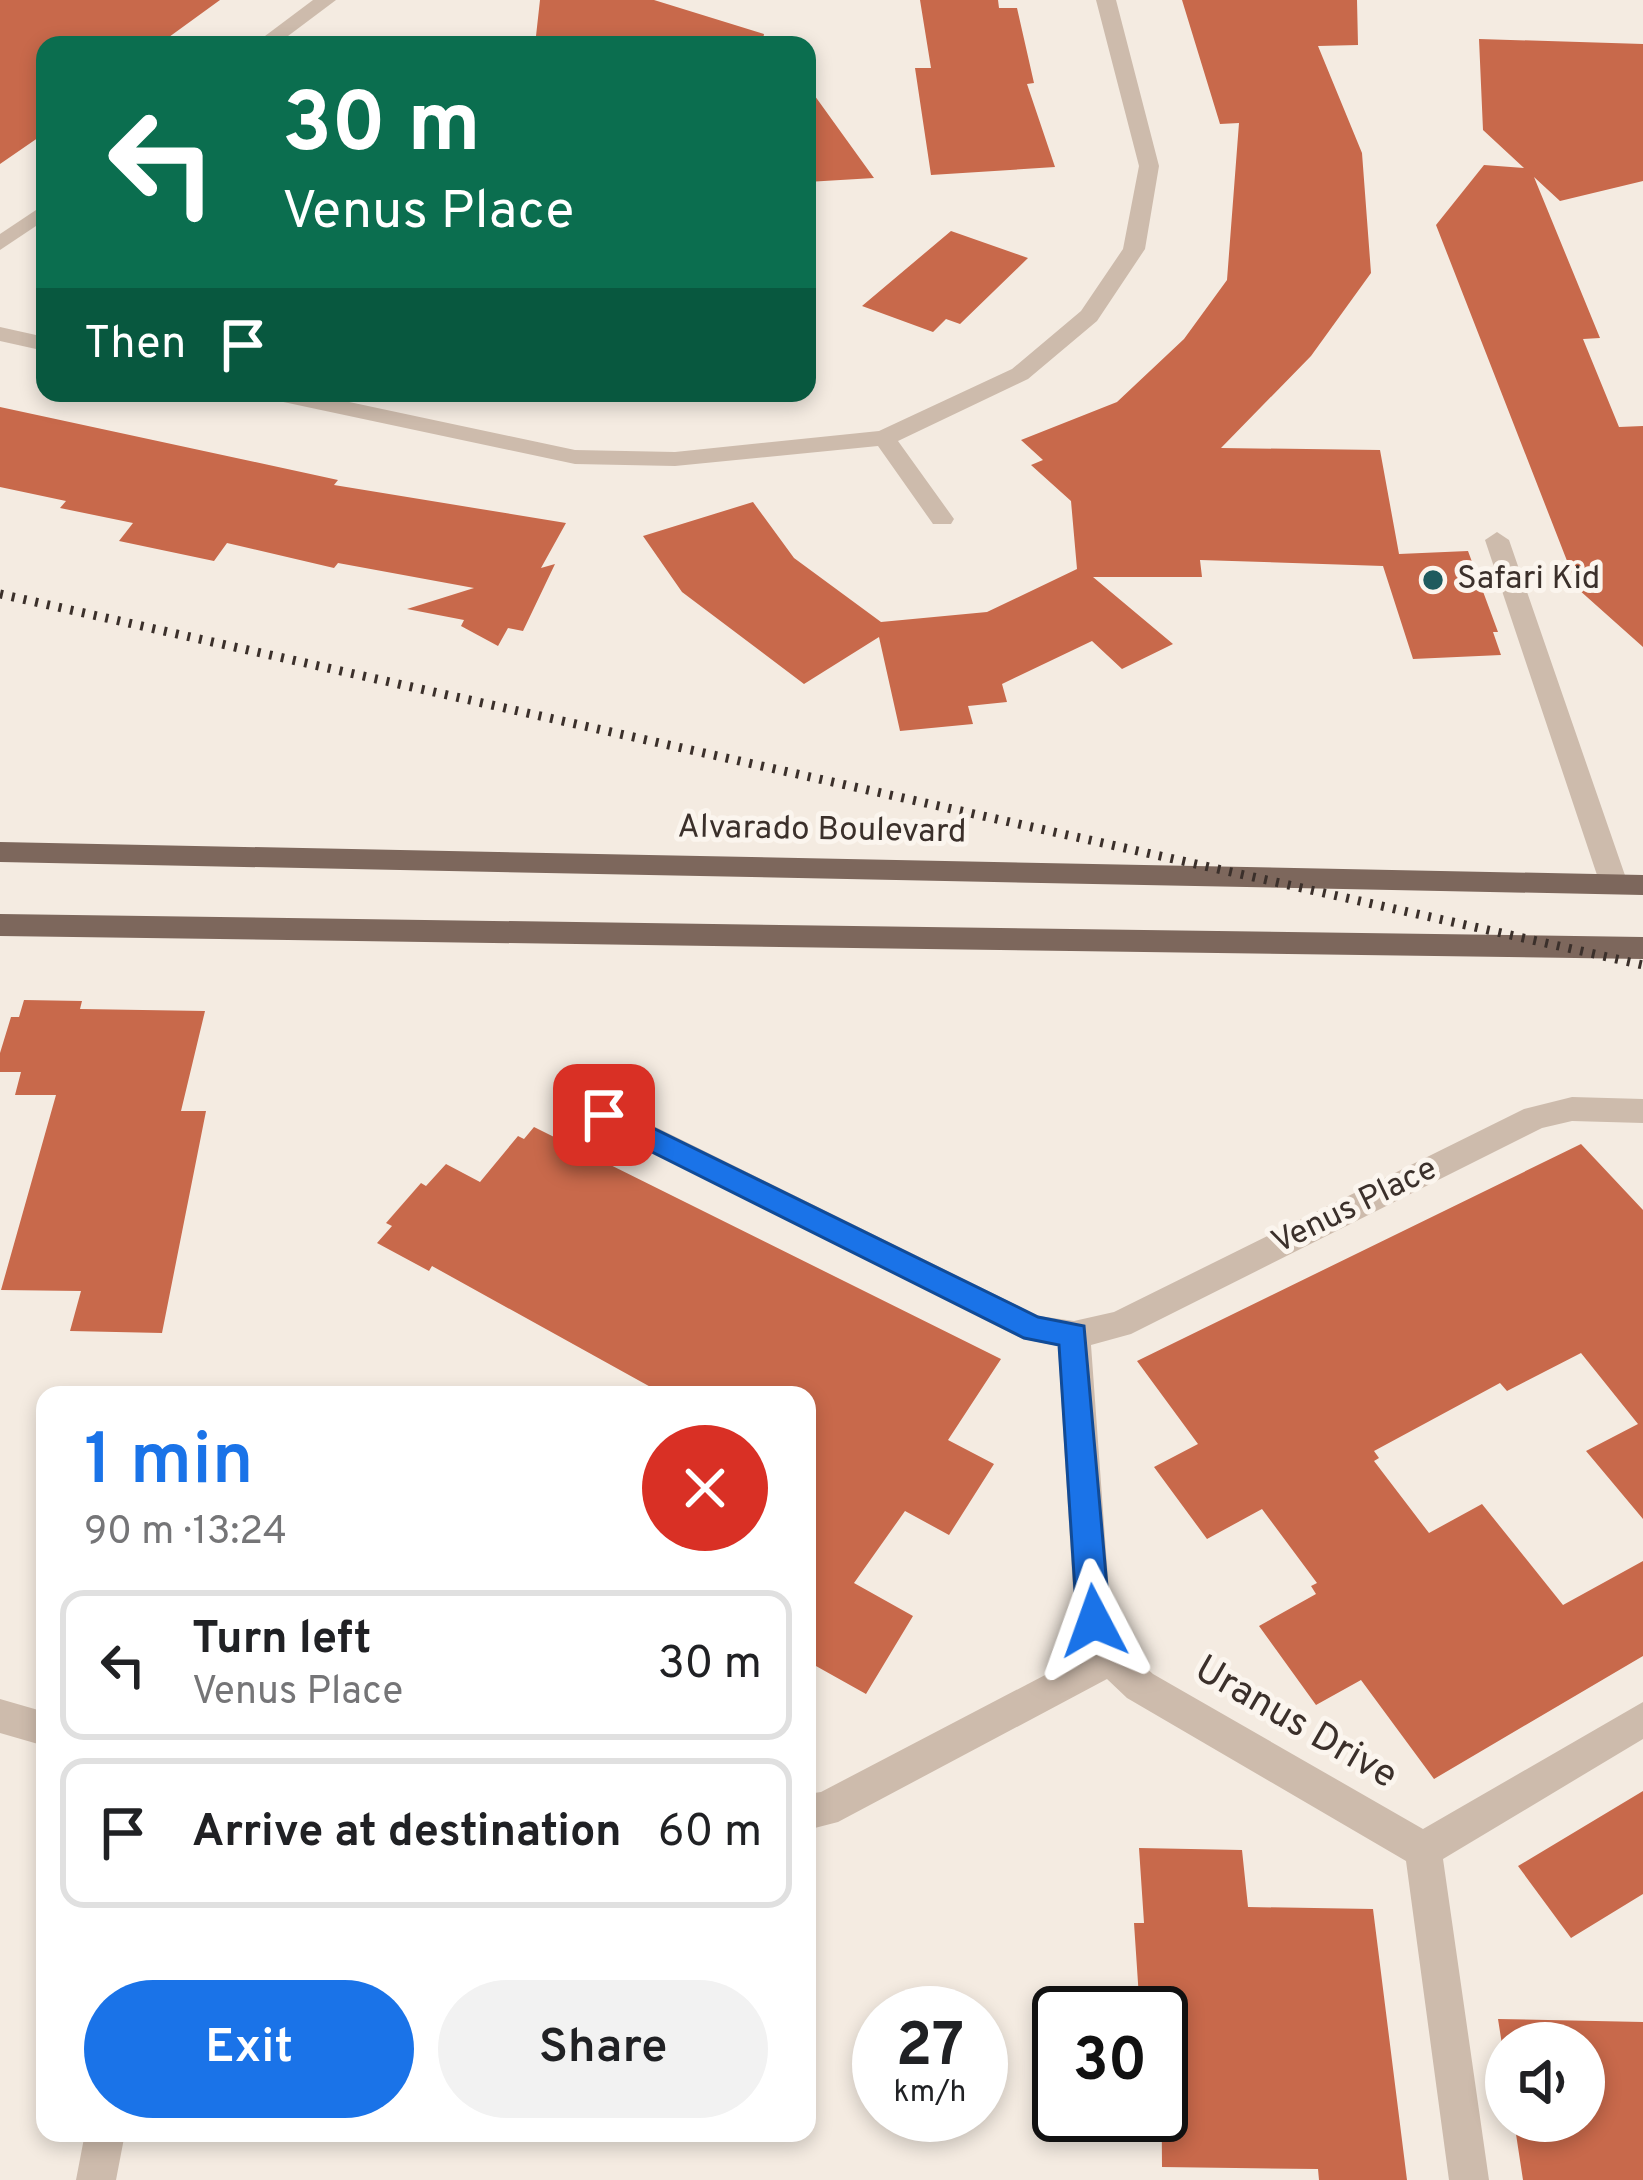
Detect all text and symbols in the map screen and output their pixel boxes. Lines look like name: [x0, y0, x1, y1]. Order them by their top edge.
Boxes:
text: 30 m: [282, 75, 481, 181]
icon: left: [84, 84, 240, 240]
text: Venus Place: [282, 179, 574, 248]
icon: arrive: [210, 312, 276, 378]
text: Then: [84, 317, 186, 374]
place label: Safari Kid: [1457, 559, 1600, 601]
marker: Safari Kid: [1420, 567, 1446, 593]
street label: Alvarado Boulevard: [677, 807, 967, 855]
pin: [553, 1064, 655, 1166]
icon: arrive: [571, 1082, 637, 1148]
street label: Venus Place: [1265, 1149, 1445, 1265]
text: 1 min: [84, 1418, 254, 1510]
button: close: [642, 1425, 768, 1551]
text: 90 m · 13:24: [84, 1509, 287, 1558]
position arrow: [1031, 1558, 1157, 1684]
text: Turn left: [192, 1612, 371, 1669]
icon: left: [90, 1632, 156, 1698]
text: 30 m: [658, 1637, 762, 1694]
street label: Uranus Drive: [1185, 1646, 1405, 1802]
text: Venus Place: [192, 1669, 403, 1718]
icon: arrive: [90, 1800, 156, 1866]
text: Arrive at destination: [192, 1805, 622, 1862]
text: 60 m: [658, 1805, 762, 1862]
button: Exit: [84, 1980, 414, 2118]
button: Share: [438, 1980, 768, 2118]
speed limit sign: 30: [1032, 1986, 1188, 2142]
text: 27: [896, 2011, 964, 2087]
map controls: [1485, 2022, 1605, 2142]
button: sound: [1485, 2022, 1605, 2142]
text: km/h: [894, 2075, 966, 2112]

